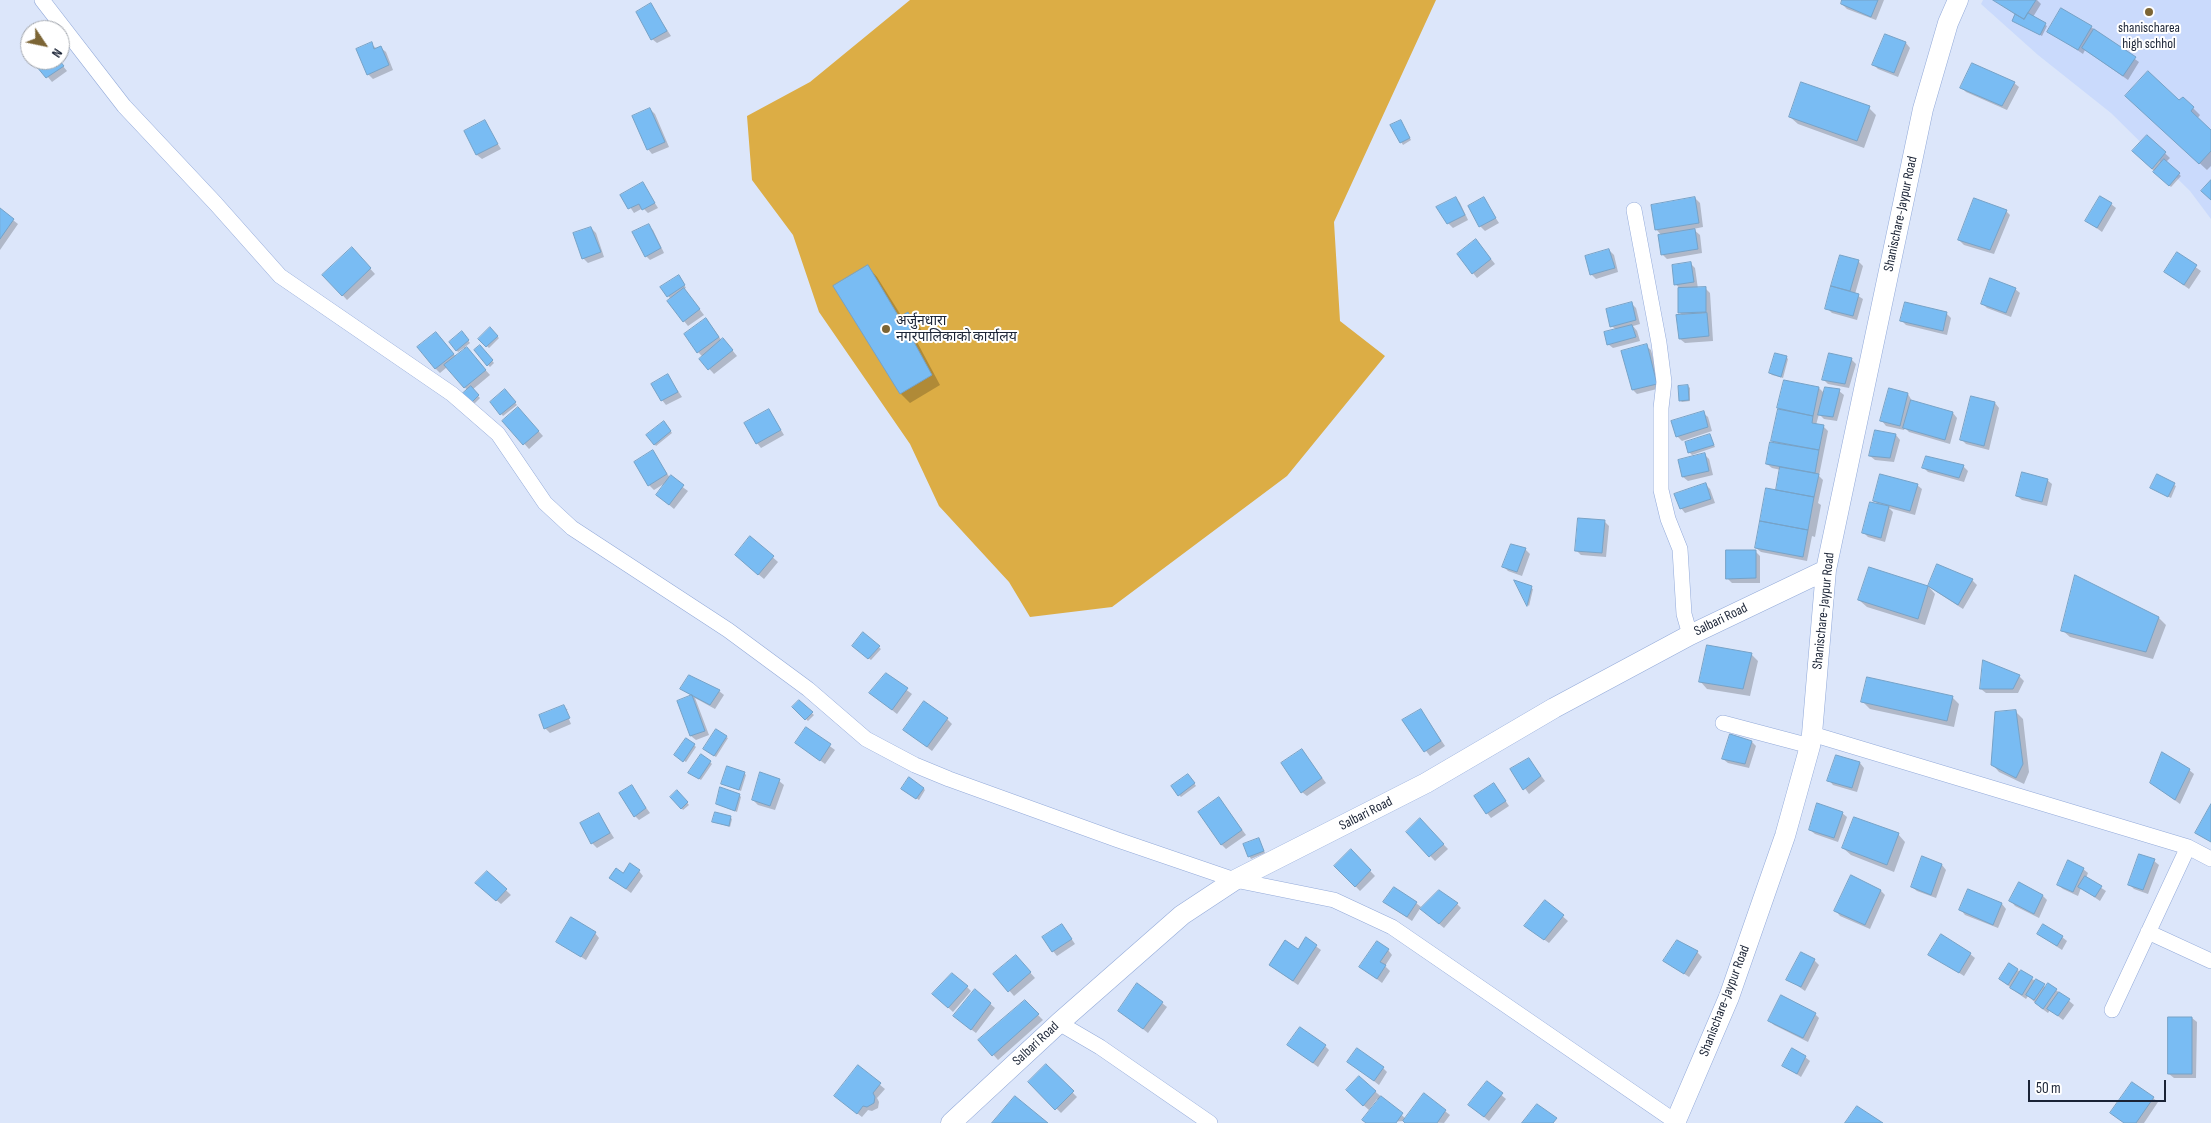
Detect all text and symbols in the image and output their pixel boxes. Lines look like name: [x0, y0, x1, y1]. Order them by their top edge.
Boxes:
marker: shanischarea high schhol: [2143, 6, 2155, 18]
north arrow: [20, 20, 70, 70]
place label: shanischarea high schhol: [2118, 20, 2180, 52]
text: N: [48, 45, 66, 61]
street label: Shanischare-Jaypur Road: [1881, 155, 1921, 273]
place label: अर्जुनधारा नगरपालिकाको कार्यालय: [896, 313, 1017, 346]
marker: अर्जुनधारा नगरपालिकाको कार्यालय: [880, 323, 892, 335]
street label: Shanischare-Jaypur Road: [1810, 552, 1838, 670]
street label: Salbari Road: [1692, 600, 1750, 640]
street label: Salbari Road: [1337, 793, 1395, 835]
street label: Shanischare-Jaypur Road: [1696, 943, 1754, 1059]
street label: Salbari Road: [1009, 1018, 1063, 1070]
scale bar: [2031, 1070, 2168, 1102]
text: 50 m: [2036, 1079, 2061, 1098]

